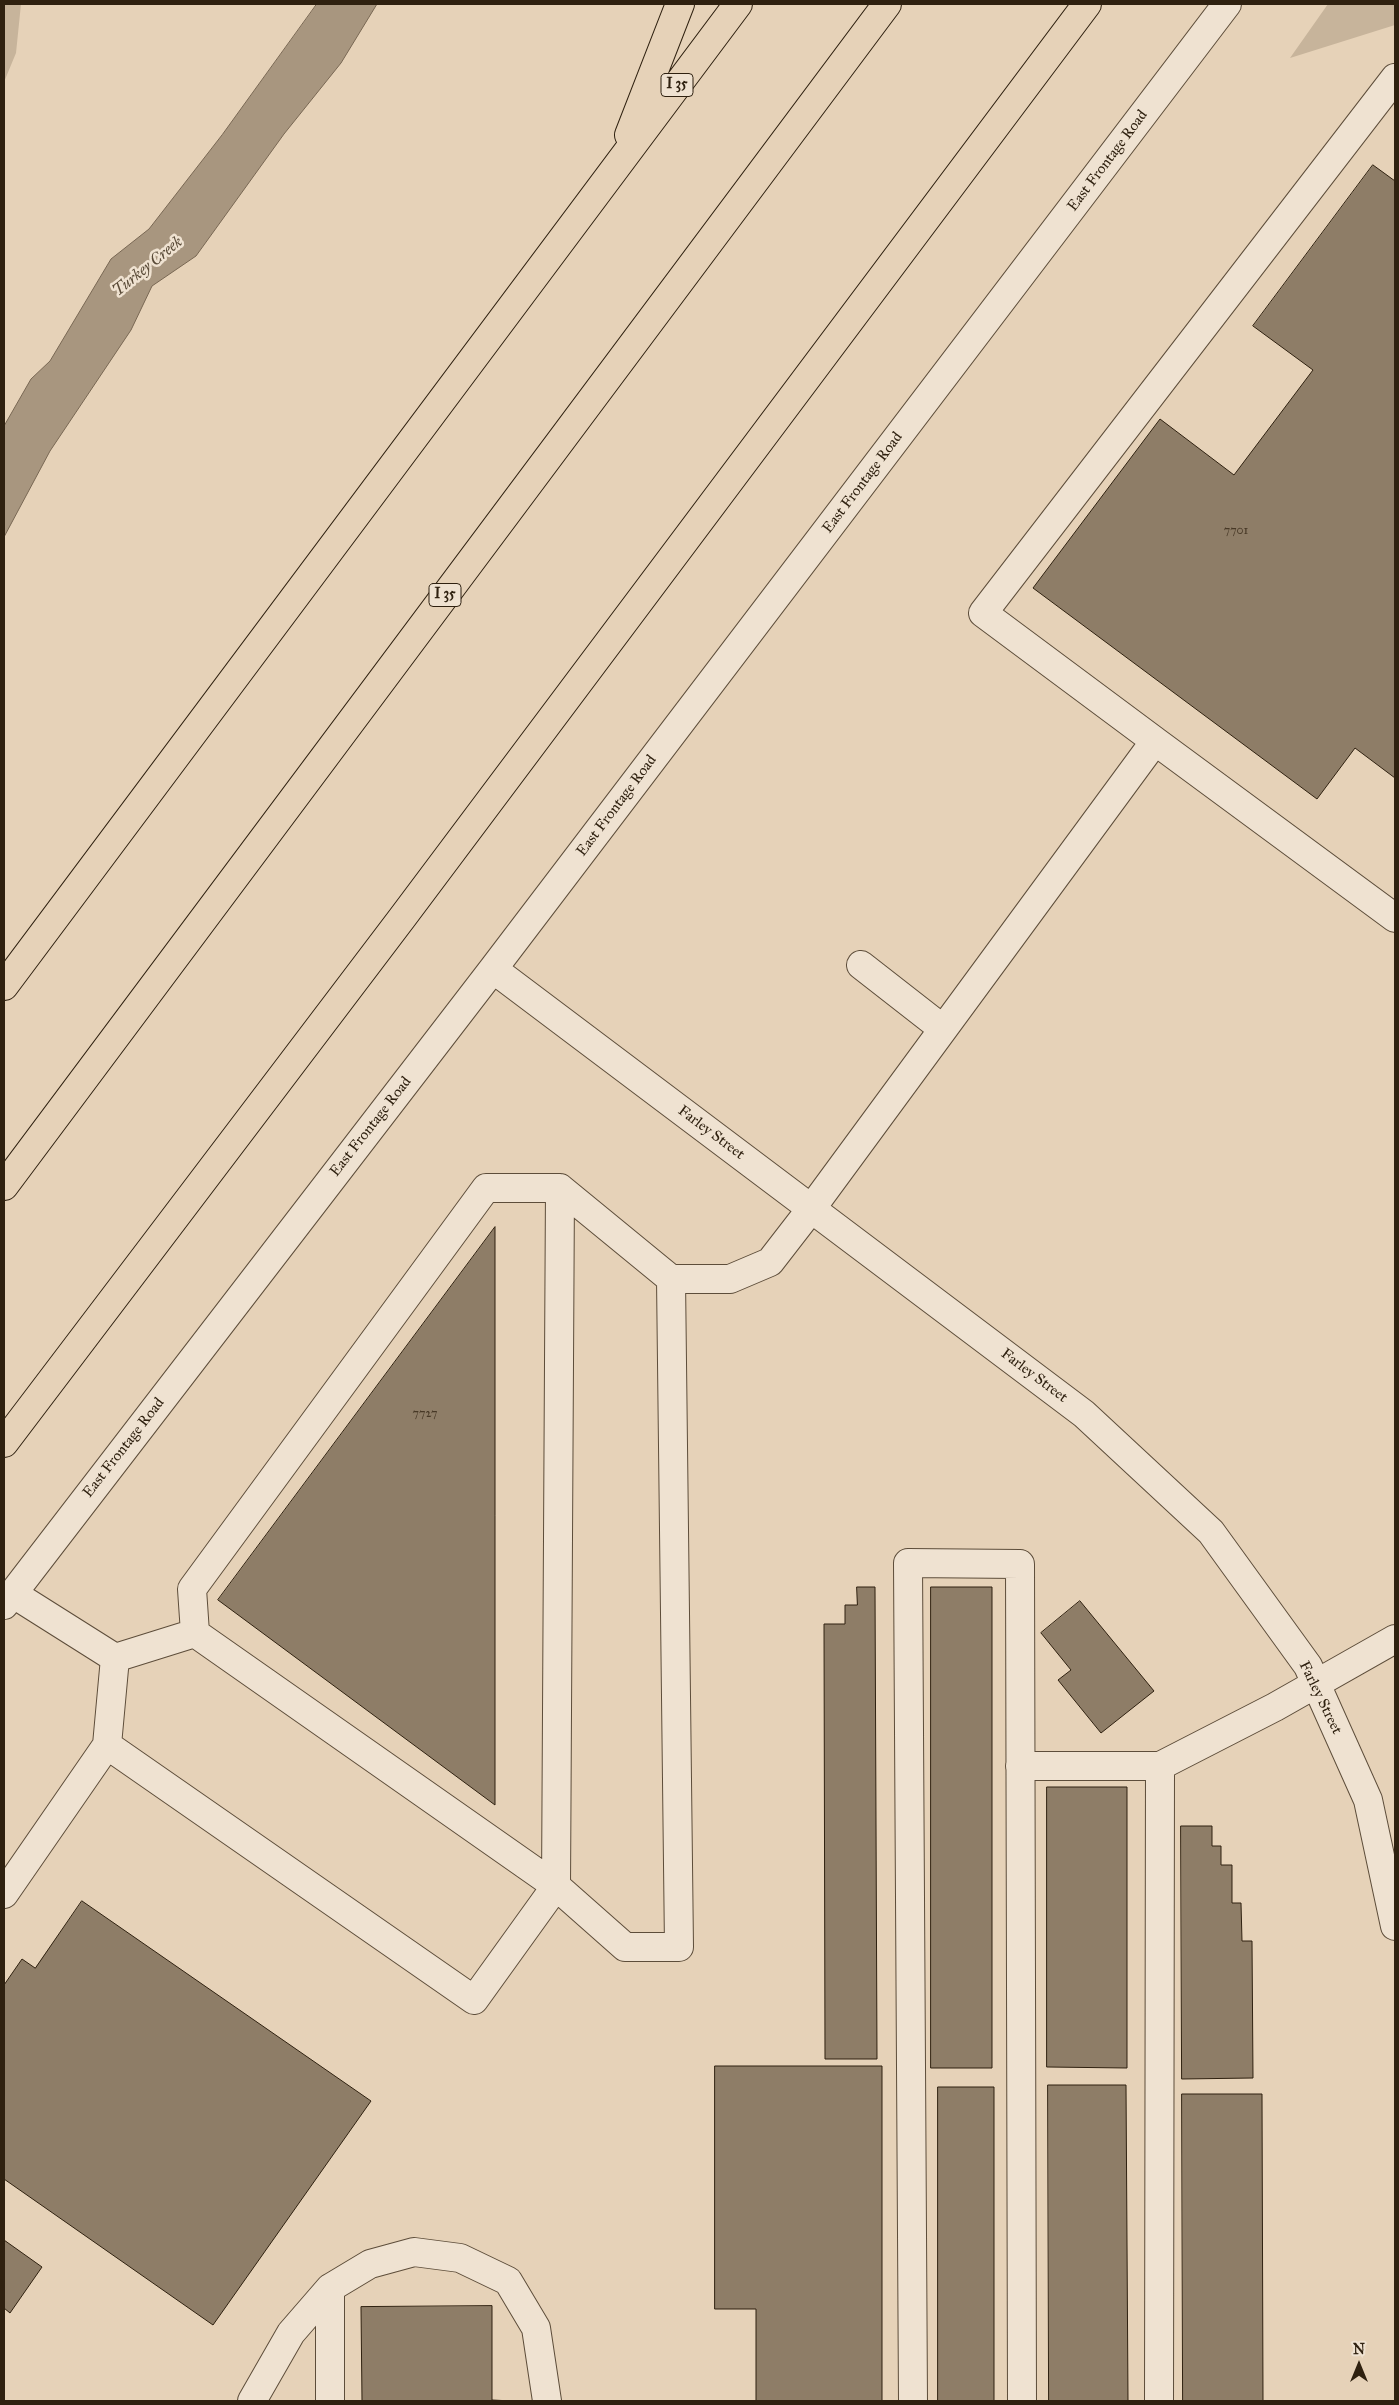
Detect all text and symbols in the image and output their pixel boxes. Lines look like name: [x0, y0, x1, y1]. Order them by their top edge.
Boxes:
road number: I 35: [661, 74, 693, 96]
street label: East Frontage Road: [1064, 107, 1152, 215]
water label: Turkey Creek: [109, 233, 187, 301]
street label: East Frontage Road: [819, 429, 907, 537]
house number: 7701: [1224, 524, 1248, 538]
road number: I 35: [429, 584, 461, 606]
street label: East Frontage Road: [573, 752, 661, 860]
street label: East Frontage Road: [326, 1073, 416, 1181]
street label: Farley Street: [674, 1102, 748, 1164]
street label: Farley Street: [997, 1345, 1071, 1407]
street label: East Frontage Road: [79, 1394, 169, 1502]
house number: 7727: [413, 1407, 437, 1421]
street label: Farley Street: [1295, 1659, 1345, 1737]
north arrow: [1334, 2340, 1384, 2390]
text: N: [1353, 2341, 1365, 2358]

